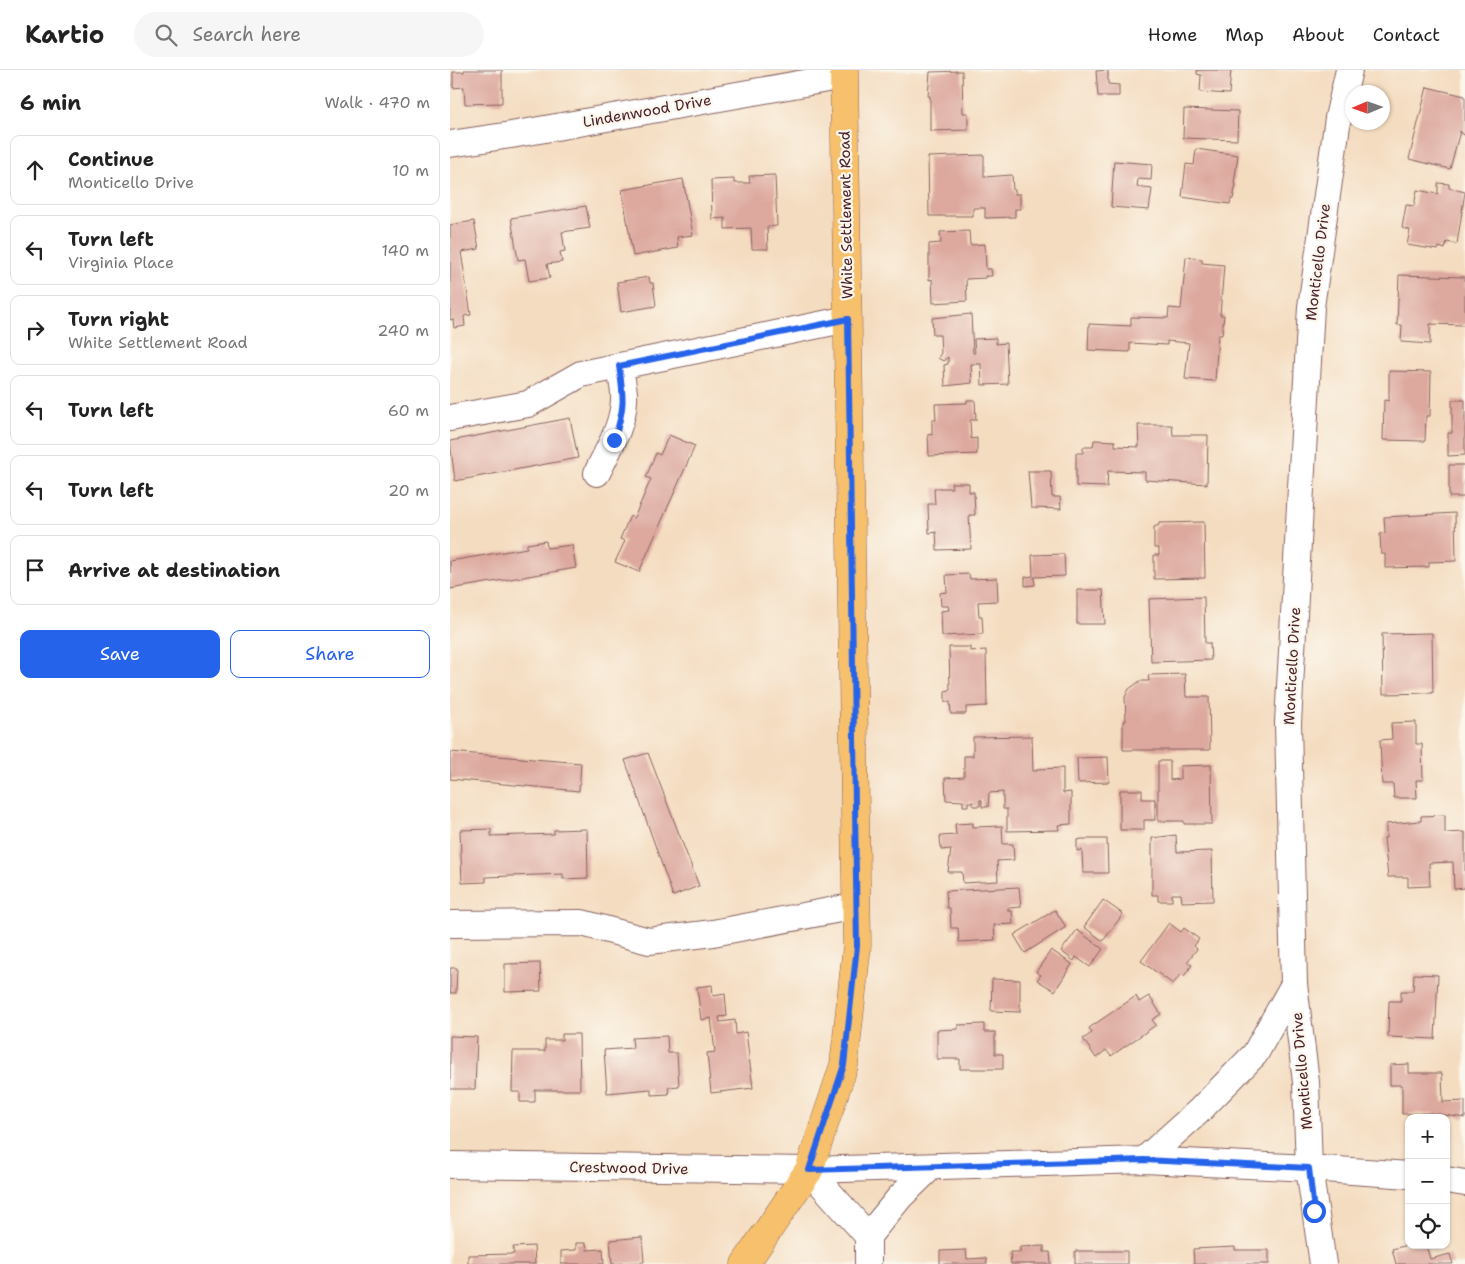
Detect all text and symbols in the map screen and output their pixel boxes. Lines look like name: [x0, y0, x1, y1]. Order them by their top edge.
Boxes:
search box: [134, 12, 484, 57]
text: Kartio: [25, 19, 104, 51]
icon: search: [152, 21, 180, 49]
text: Search here: [192, 22, 301, 47]
text: Home: [1148, 23, 1197, 47]
text: Map: [1225, 23, 1264, 47]
text: About: [1292, 23, 1345, 47]
text: Contact: [1373, 23, 1440, 47]
north arrow: [1345, 85, 1390, 130]
text: 6 min: [20, 89, 81, 117]
street label: Lindenwood Drive: [581, 90, 713, 132]
text: Walk · 470 m: [325, 92, 430, 113]
street label: White Settlement Road: [835, 130, 857, 299]
text: Continue: [68, 147, 154, 172]
icon: ahead: [21, 156, 49, 184]
text: 10 m: [392, 160, 429, 181]
text: Monticello Drive: [68, 172, 194, 193]
street label: Monticello Drive: [1301, 202, 1335, 322]
text: Turn left: [68, 227, 154, 252]
icon: left: [21, 236, 49, 264]
text: 140 m: [382, 240, 429, 261]
text: Virginia Place: [68, 252, 174, 273]
text: Turn right: [68, 307, 169, 332]
icon: right: [21, 316, 49, 344]
text: 240 m: [377, 320, 429, 341]
text: White Settlement Road: [68, 332, 248, 353]
icon: left: [21, 396, 49, 424]
text: Turn left: [68, 398, 154, 423]
text: 60 m: [388, 400, 429, 421]
route end: [603, 429, 626, 452]
icon: left: [21, 476, 49, 504]
text: Turn left: [68, 478, 154, 503]
text: 20 m: [388, 480, 429, 501]
icon: arrive: [21, 556, 49, 584]
text: Arrive at destination: [68, 558, 280, 583]
street label: Monticello Drive: [1279, 607, 1305, 725]
button: Save: [20, 630, 220, 678]
button: Share: [230, 630, 430, 678]
street label: Monticello Drive: [1287, 1011, 1317, 1131]
map controls: [1405, 1114, 1450, 1249]
button: +: [1405, 1114, 1450, 1159]
street label: Crestwood Drive: [569, 1157, 689, 1179]
button: −: [1405, 1159, 1450, 1204]
route start: [1303, 1200, 1326, 1223]
button: locate: [1405, 1204, 1450, 1249]

